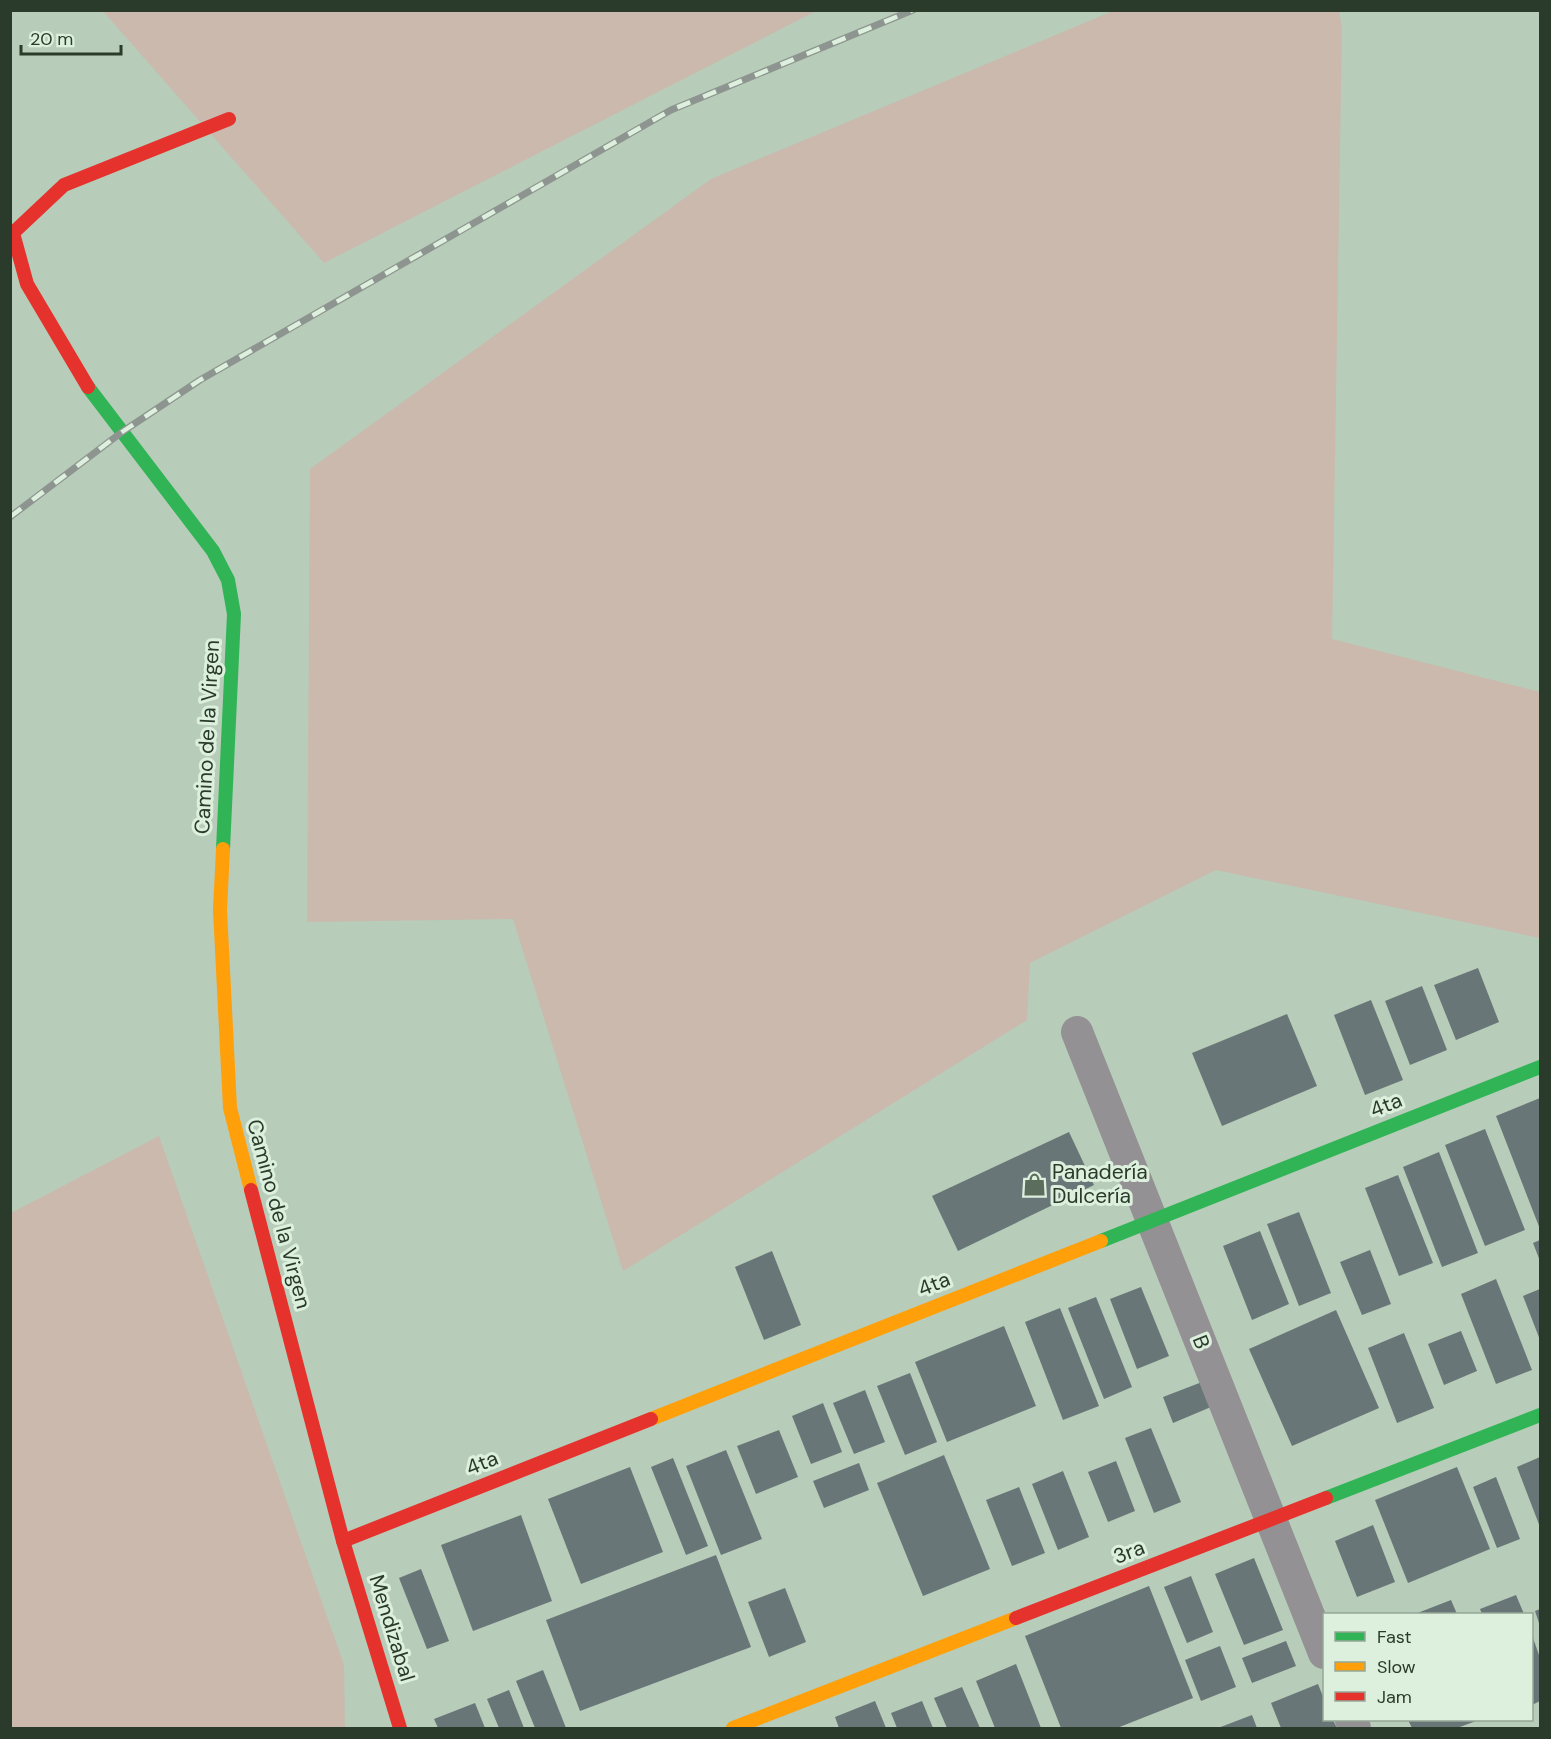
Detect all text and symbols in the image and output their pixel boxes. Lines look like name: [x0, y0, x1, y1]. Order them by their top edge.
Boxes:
scale bar: [21, 18, 122, 56]
text: 20 m: [30, 27, 73, 51]
street label: Camino de la Virgen: [188, 639, 226, 835]
street label: 4ta: [1366, 1086, 1406, 1124]
street label: Camino de la Virgen: [240, 1116, 318, 1312]
place label: Panadería Dulcería: [1052, 1158, 1148, 1210]
shop icon: Panadería Dulcería: [1021, 1171, 1047, 1197]
street label: 4ta: [914, 1265, 954, 1303]
street label: B: [1186, 1331, 1216, 1353]
street label: 4ta: [462, 1444, 502, 1482]
street label: 3ra: [1109, 1533, 1149, 1571]
street label: Mendizabal: [363, 1571, 421, 1685]
legend: [1323, 1613, 1533, 1721]
text: Fast: [1377, 1625, 1412, 1649]
text: Slow: [1377, 1655, 1416, 1679]
text: Jam: [1377, 1685, 1412, 1709]

